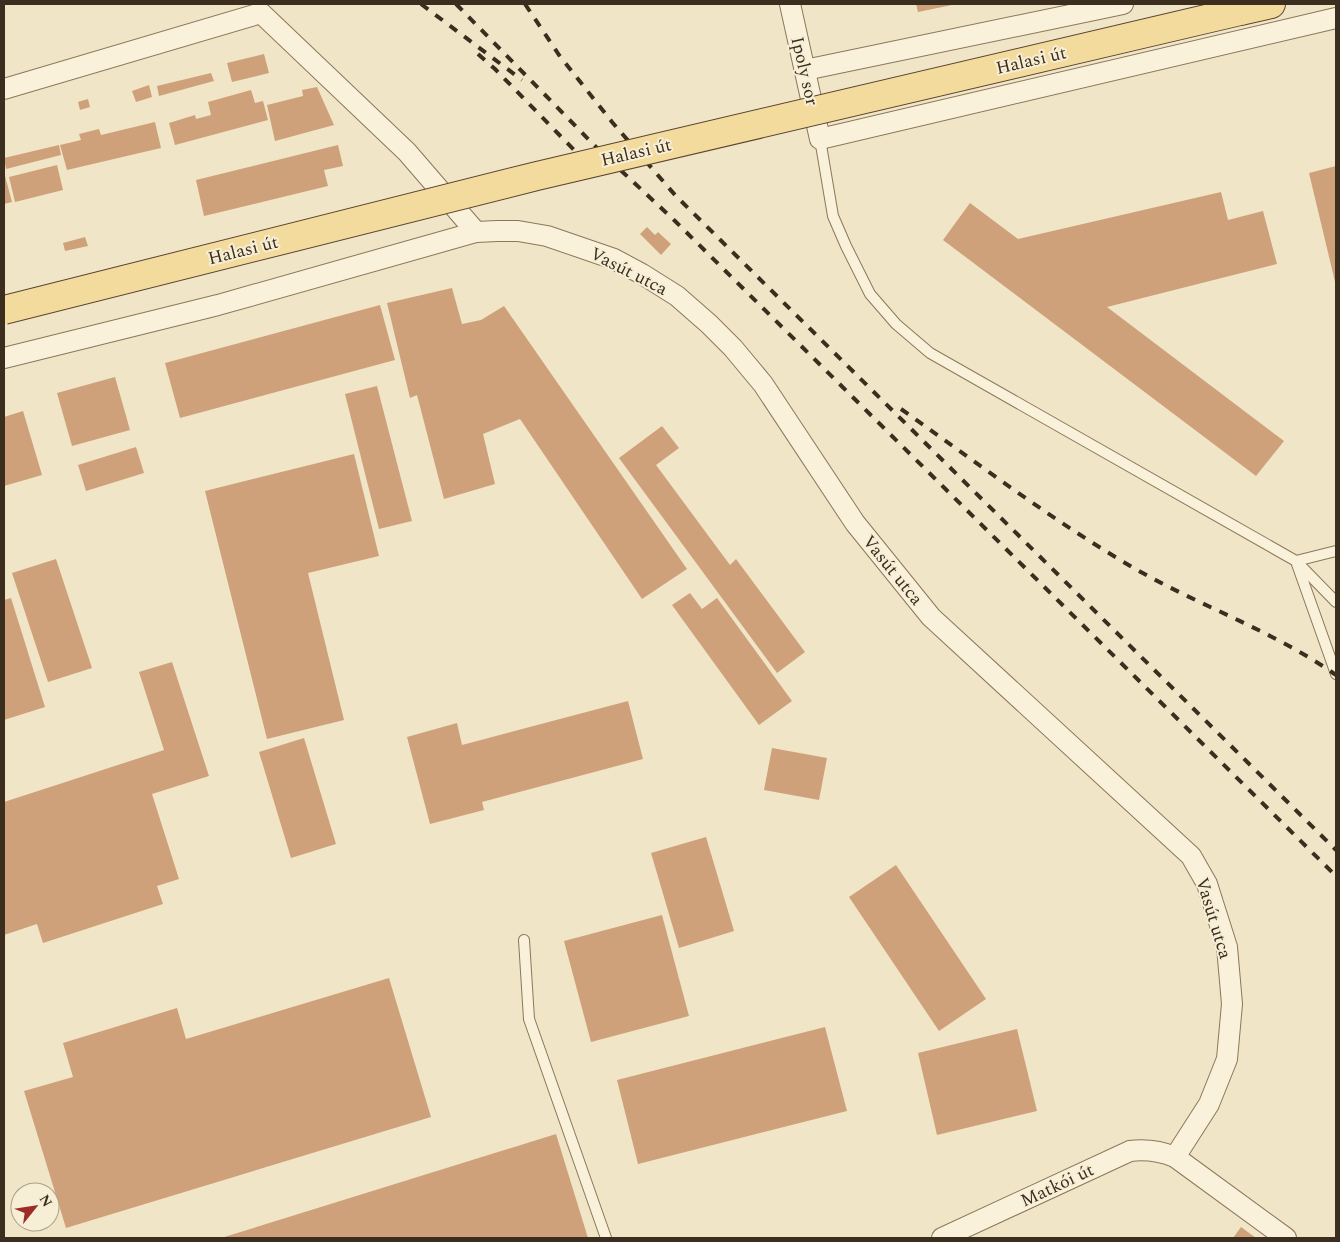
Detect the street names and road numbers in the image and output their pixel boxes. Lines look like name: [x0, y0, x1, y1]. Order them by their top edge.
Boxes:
street label: Ipoly sor: [783, 34, 826, 108]
street label: Halasi út: [993, 39, 1069, 82]
street label: Halasi út: [598, 131, 674, 174]
street label: Halasi út: [205, 229, 281, 272]
street label: Vasút utca: [585, 240, 672, 303]
street label: Vasút utca: [856, 529, 930, 612]
street label: Vasút utca: [1188, 874, 1239, 962]
street label: Matkói út: [1016, 1157, 1098, 1214]

